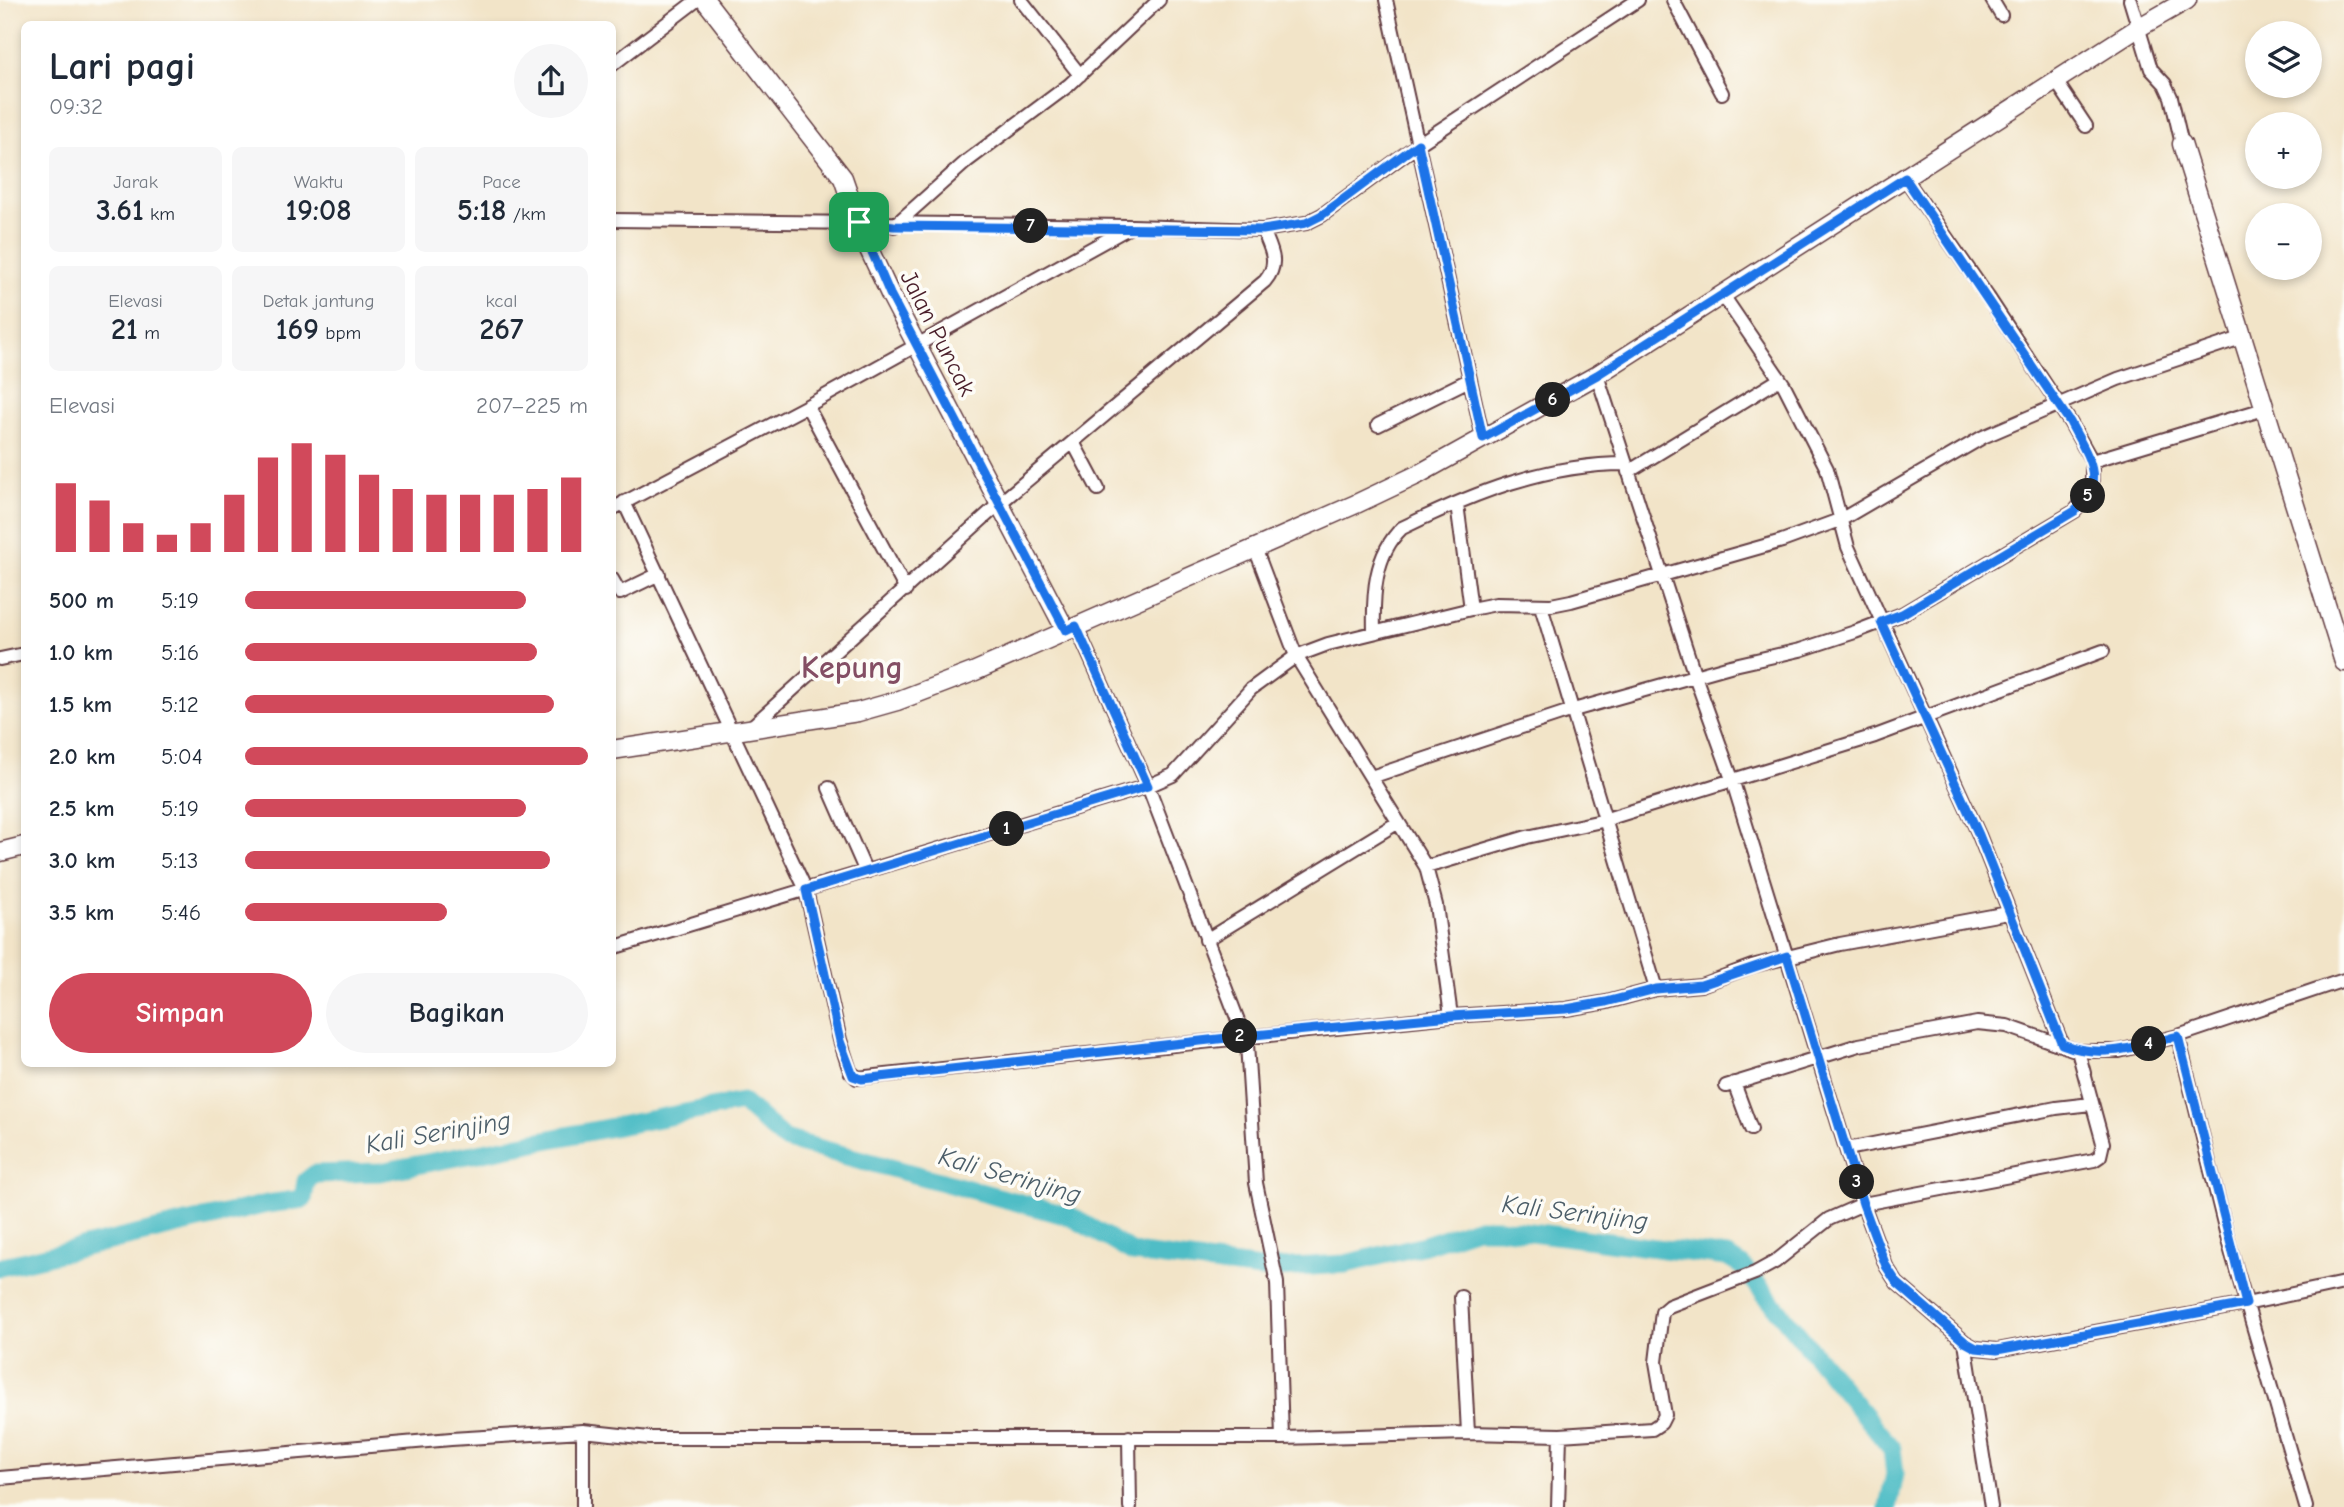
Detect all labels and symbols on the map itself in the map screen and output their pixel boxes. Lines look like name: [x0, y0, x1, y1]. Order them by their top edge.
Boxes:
pin: [829, 192, 889, 252]
pin: 7: [1014, 208, 1048, 244]
street label: Jalan Puncak: [894, 266, 982, 401]
pin: 6: [1536, 382, 1570, 418]
pin: 5: [2070, 478, 2106, 514]
district label: Kepung: [801, 649, 903, 686]
pin: 1: [990, 812, 1024, 846]
pin: 2: [1222, 1018, 1258, 1054]
pin: 4: [2132, 1026, 2166, 1062]
water label: Kali Serinjing: [363, 1105, 513, 1160]
water label: Kali Serinjing: [935, 1141, 1084, 1211]
pin: 3: [1840, 1164, 1874, 1200]
water label: Kali Serinjing: [1500, 1189, 1650, 1237]

